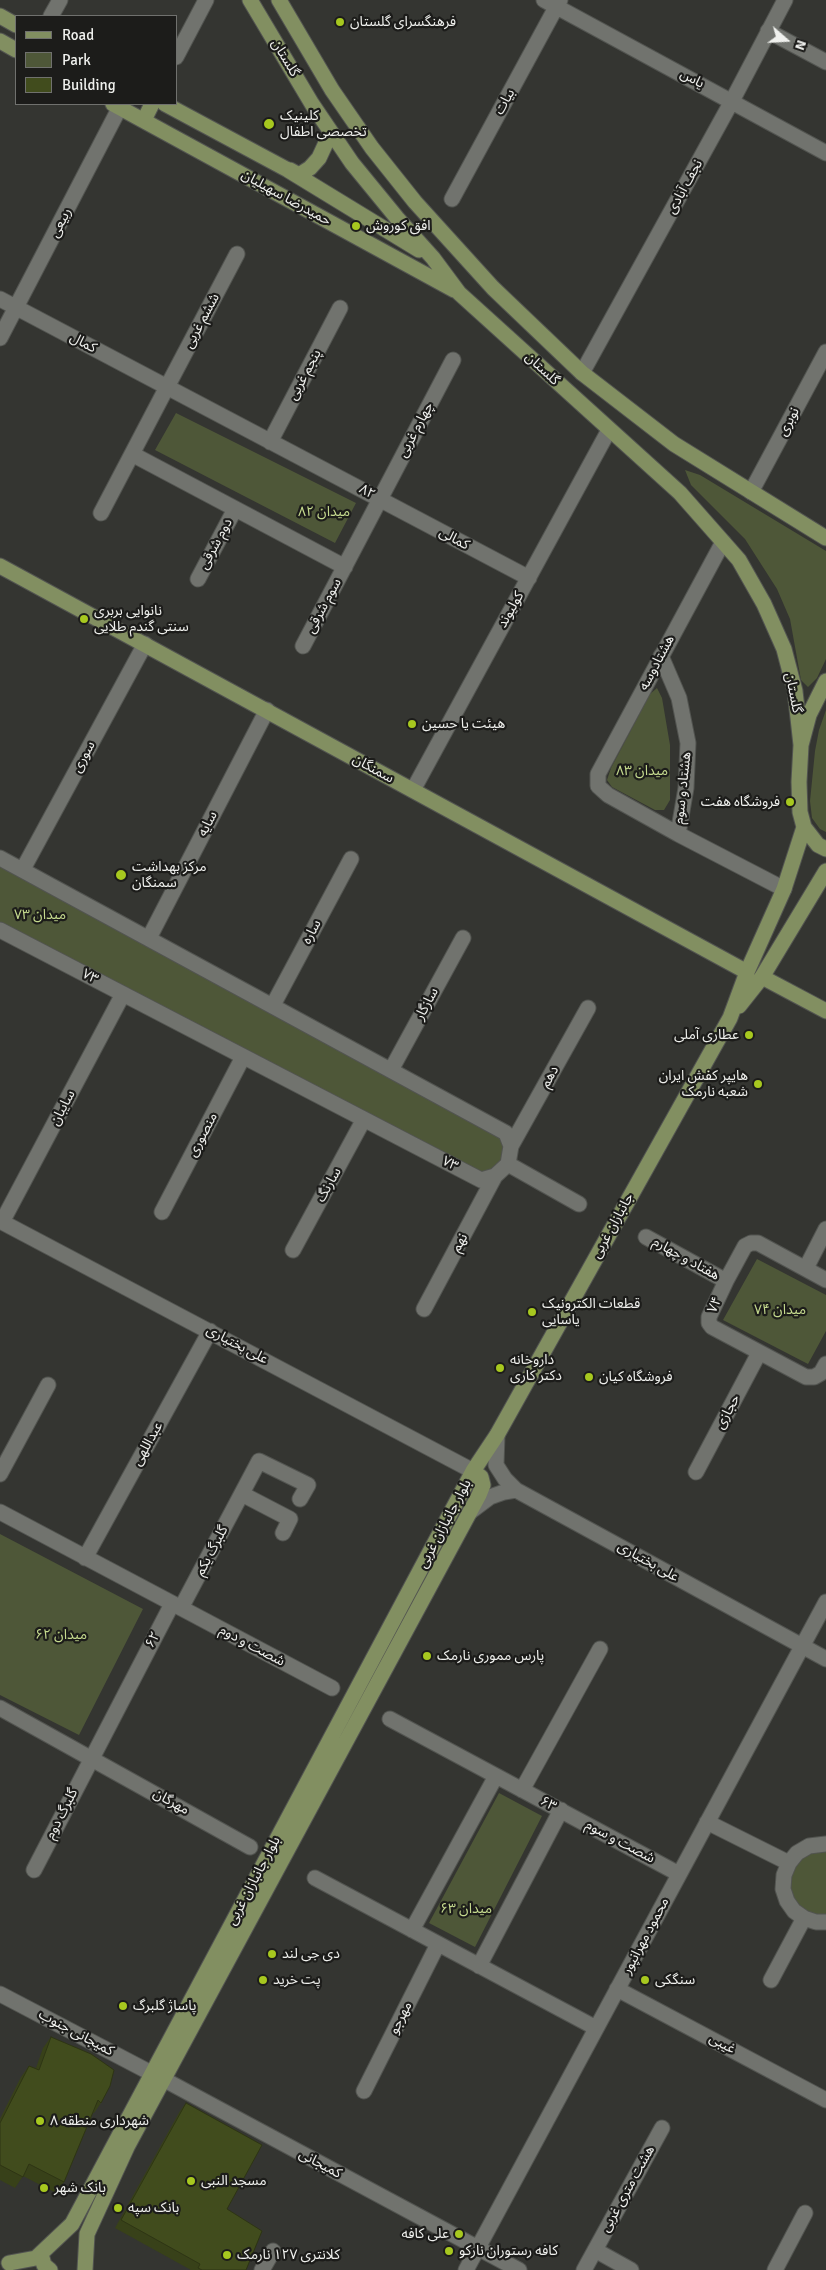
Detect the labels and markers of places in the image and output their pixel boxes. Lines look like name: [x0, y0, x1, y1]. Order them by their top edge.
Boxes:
place label: فرهنگسرای گلستان: [350, 14, 456, 30]
marker: فرهنگسرای گلستان: [334, 16, 346, 28]
place label: کلینیک تخصصی اطفال: [280, 108, 367, 140]
marker: کلینیک تخصصی اطفال: [262, 117, 276, 131]
place label: افق کوروش: [366, 218, 431, 234]
marker: افق کوروش: [350, 220, 362, 232]
place label: نانوایی بربری سنتی گندم طلایی: [94, 603, 189, 636]
marker: نانوایی بربری سنتی گندم طلایی: [78, 613, 90, 625]
place label: هیئت یا حسین: [422, 716, 505, 732]
marker: هیئت یا حسین: [406, 718, 418, 730]
place label: فروشگاه هفت: [701, 794, 780, 810]
marker: فروشگاه هفت: [784, 796, 796, 808]
place label: مرکز بهداشت سمنگان: [132, 859, 207, 892]
marker: مرکز بهداشت سمنگان: [114, 868, 128, 882]
place label: عطاری آملی: [674, 1027, 739, 1043]
marker: عطاری آملی: [743, 1029, 755, 1041]
place label: هایپر کفش ایران شعبه نارمک: [659, 1068, 748, 1100]
marker: هایپر کفش ایران شعبه نارمک: [752, 1078, 764, 1090]
place label: قطعات الکترونیک یاسایی: [542, 1296, 640, 1328]
marker: قطعات الکترونیک یاسایی: [526, 1306, 538, 1318]
place label: داروخانه دکتر کاری: [510, 1352, 562, 1384]
marker: داروخانه دکتر کاری: [494, 1362, 506, 1374]
place label: فروشگاه کیان: [599, 1369, 673, 1385]
marker: فروشگاه کیان: [583, 1371, 595, 1383]
place label: پارس مموری نارمک: [437, 1648, 544, 1664]
marker: پارس مموری نارمک: [421, 1650, 433, 1662]
place label: دی جی لند: [282, 1946, 340, 1962]
marker: دی جی لند: [266, 1948, 278, 1960]
place label: پت خرید: [273, 1972, 321, 1988]
place label: سنگکی: [655, 1972, 695, 1988]
marker: پت خرید: [257, 1974, 269, 1986]
marker: سنگکی: [639, 1974, 651, 1986]
place label: پاساژ گلبرگ: [133, 1998, 197, 2014]
marker: پاساژ گلبرگ: [117, 2000, 129, 2012]
place label: شهرداری منطقه ۸: [50, 2113, 149, 2129]
marker: شهرداری منطقه ۸: [34, 2115, 46, 2127]
place label: مسجد النبی: [201, 2173, 267, 2189]
marker: مسجد النبی: [185, 2175, 197, 2187]
place label: بانک شهر: [54, 2180, 106, 2196]
marker: بانک شهر: [38, 2182, 50, 2194]
place label: بانک سپه: [128, 2200, 179, 2216]
marker: بانک سپه: [112, 2202, 124, 2214]
place label: علی کافه: [401, 2226, 449, 2242]
marker: علی کافه: [453, 2228, 465, 2240]
place label: کافه رستوران نارکو: [459, 2243, 558, 2259]
marker: کافه رستوران نارکو: [443, 2245, 455, 2257]
place label: کلانتری ۱۲۷ نارمک: [237, 2247, 340, 2263]
marker: کلانتری ۱۲۷ نارمک: [221, 2249, 233, 2261]

